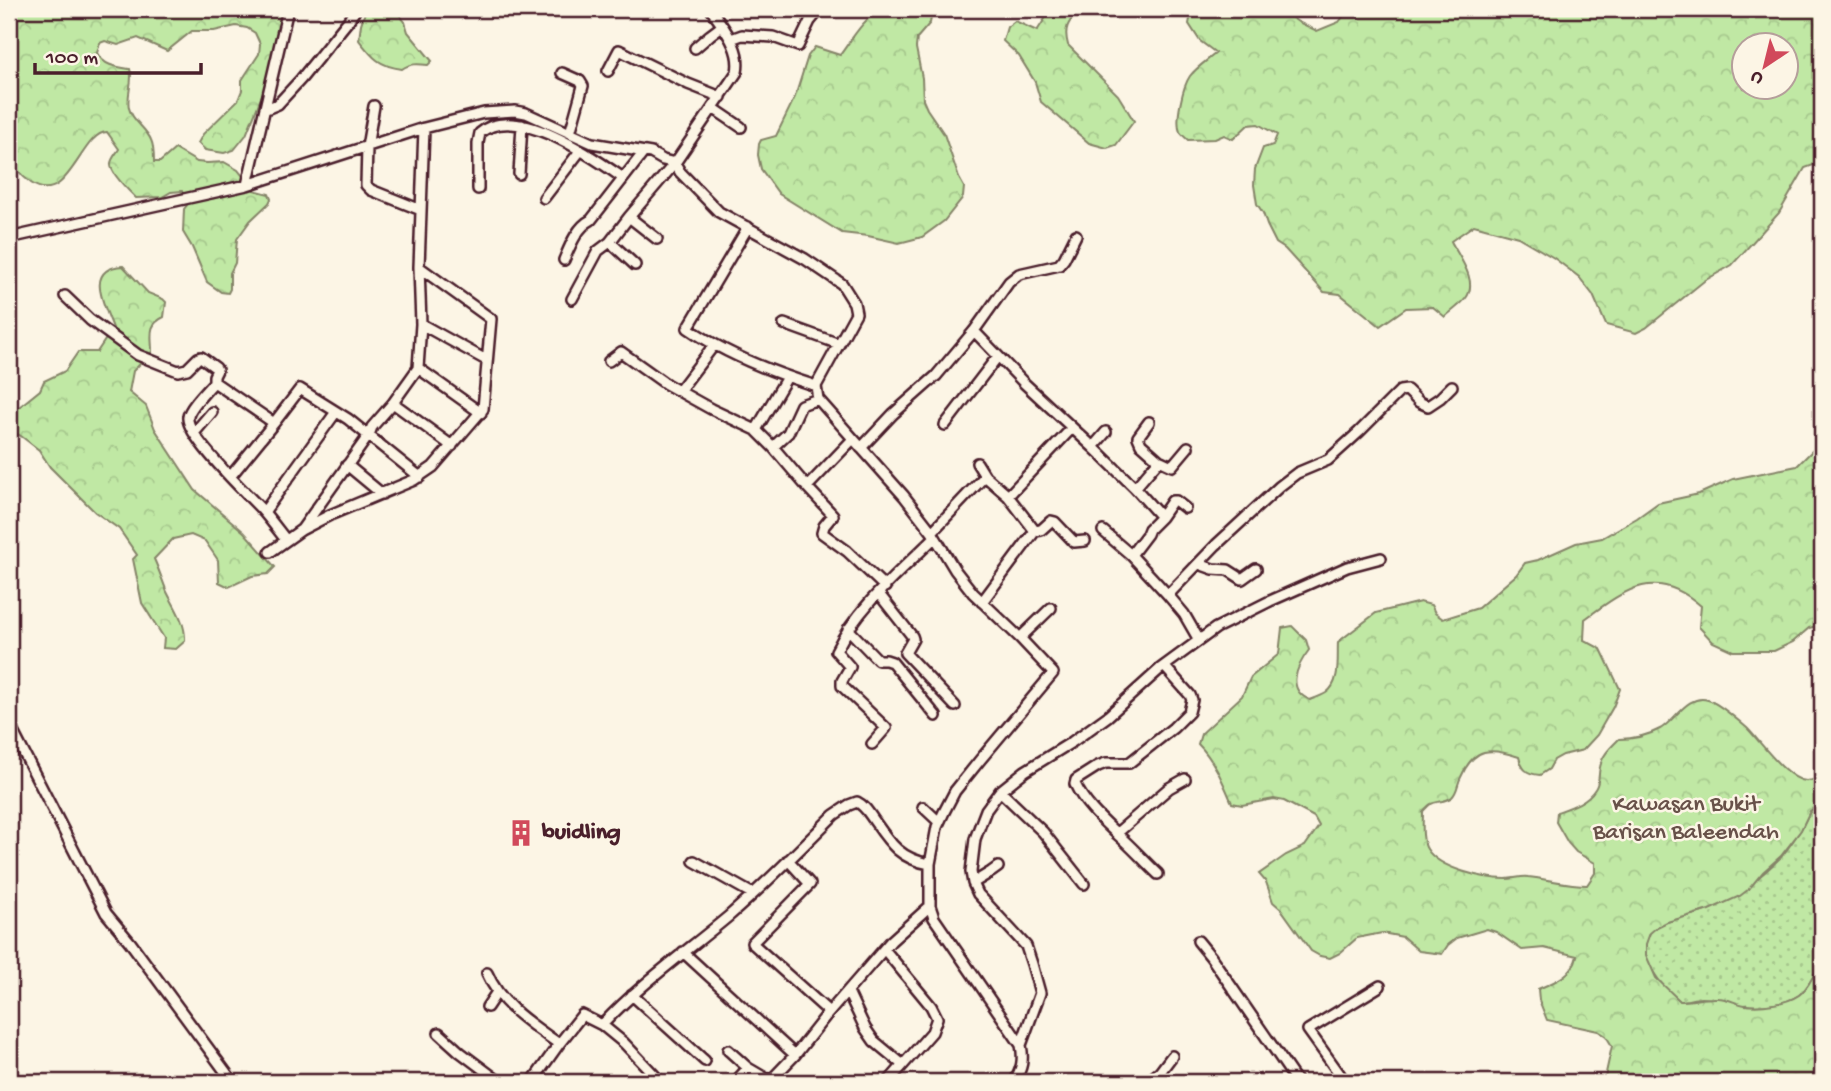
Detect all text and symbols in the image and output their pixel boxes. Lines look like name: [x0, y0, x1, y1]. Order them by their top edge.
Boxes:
scale bar: [35, 32, 201, 76]
north arrow: [1730, 32, 1800, 102]
text: 100 m: [45, 47, 98, 72]
text: U: [1746, 64, 1768, 90]
park label: Kawasan Bukit Barisan Baleendah: [1592, 791, 1779, 848]
building icon: buidling: [506, 818, 536, 848]
place label: buidling: [541, 819, 621, 848]

